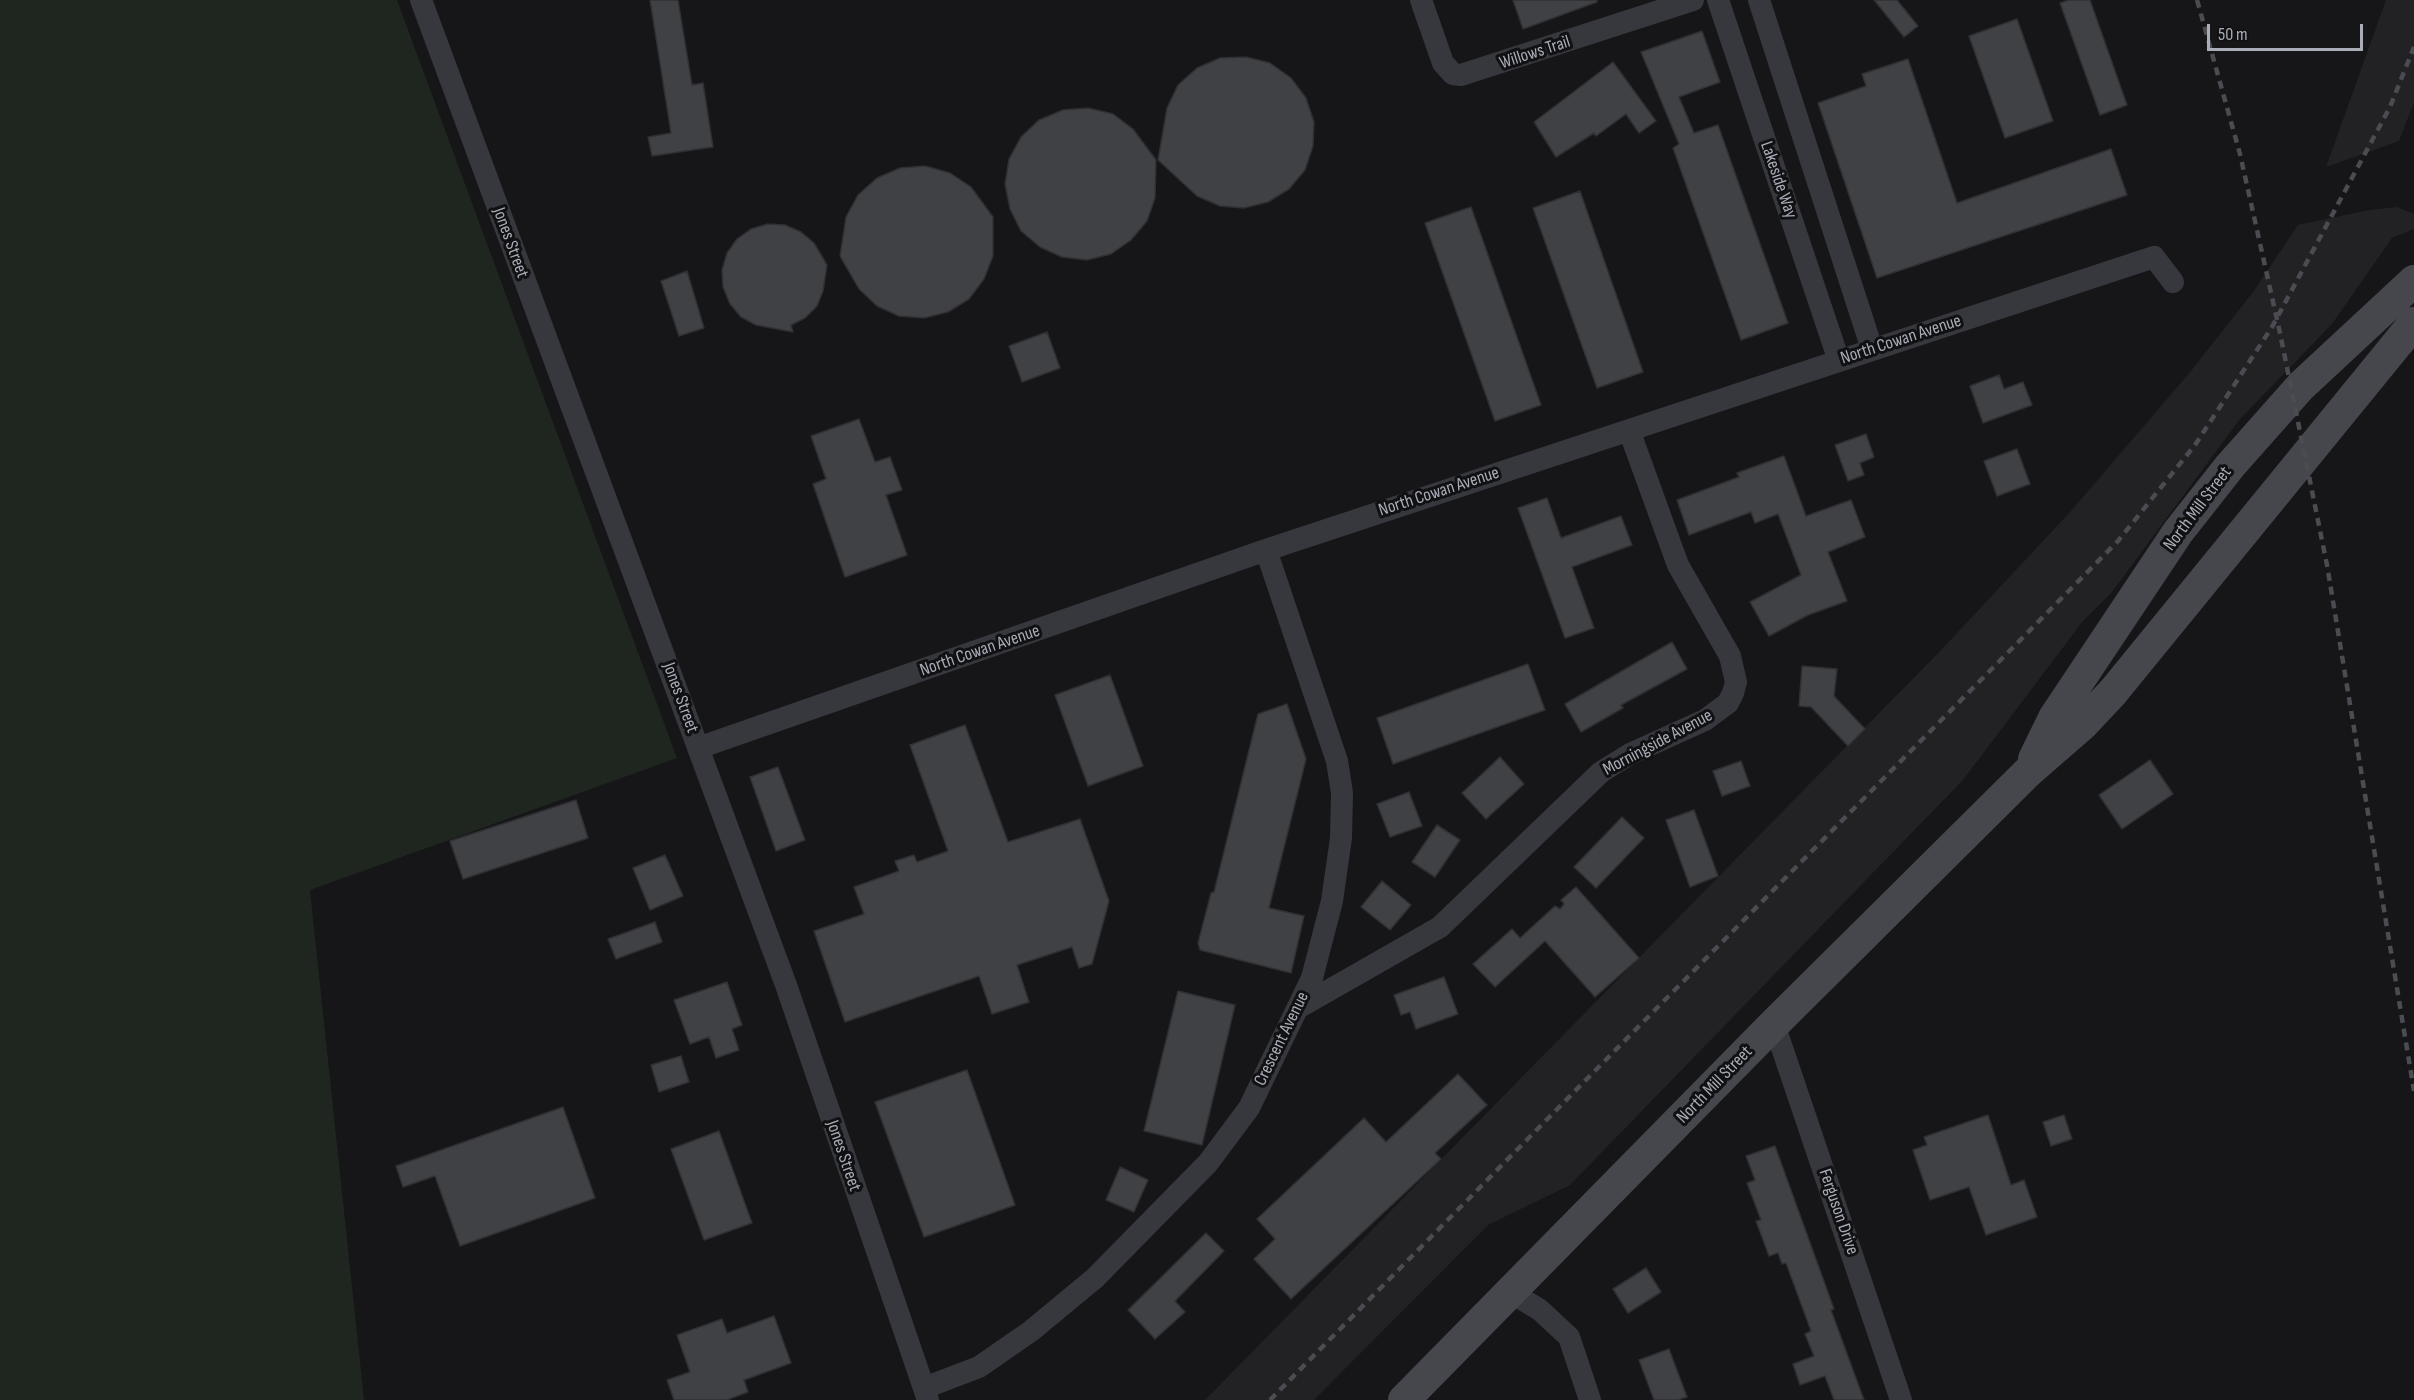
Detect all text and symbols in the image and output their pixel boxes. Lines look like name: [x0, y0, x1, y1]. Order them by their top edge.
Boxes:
scale bar: [2210, 12, 2366, 50]
text: 50 m: [2218, 24, 2248, 45]
street label: Willows Trail: [1497, 31, 1573, 75]
street label: Lakeside Way: [1755, 139, 1801, 221]
street label: Jones Street: [487, 205, 533, 281]
street label: North Cowan Avenue: [1838, 310, 1964, 370]
street label: North Cowan Avenue: [1376, 462, 1502, 522]
street label: North Mill Street: [2159, 463, 2237, 555]
street label: North Cowan Avenue: [917, 620, 1043, 682]
street label: Jones Street: [657, 660, 703, 736]
street label: Morningside Avenue: [1600, 705, 1716, 781]
street label: Crescent Avenue: [1250, 989, 1314, 1089]
street label: North Mill Street: [1673, 1042, 1757, 1128]
street label: Jones Street: [821, 1118, 865, 1194]
street label: Ferguson Drive: [1813, 1166, 1863, 1258]

